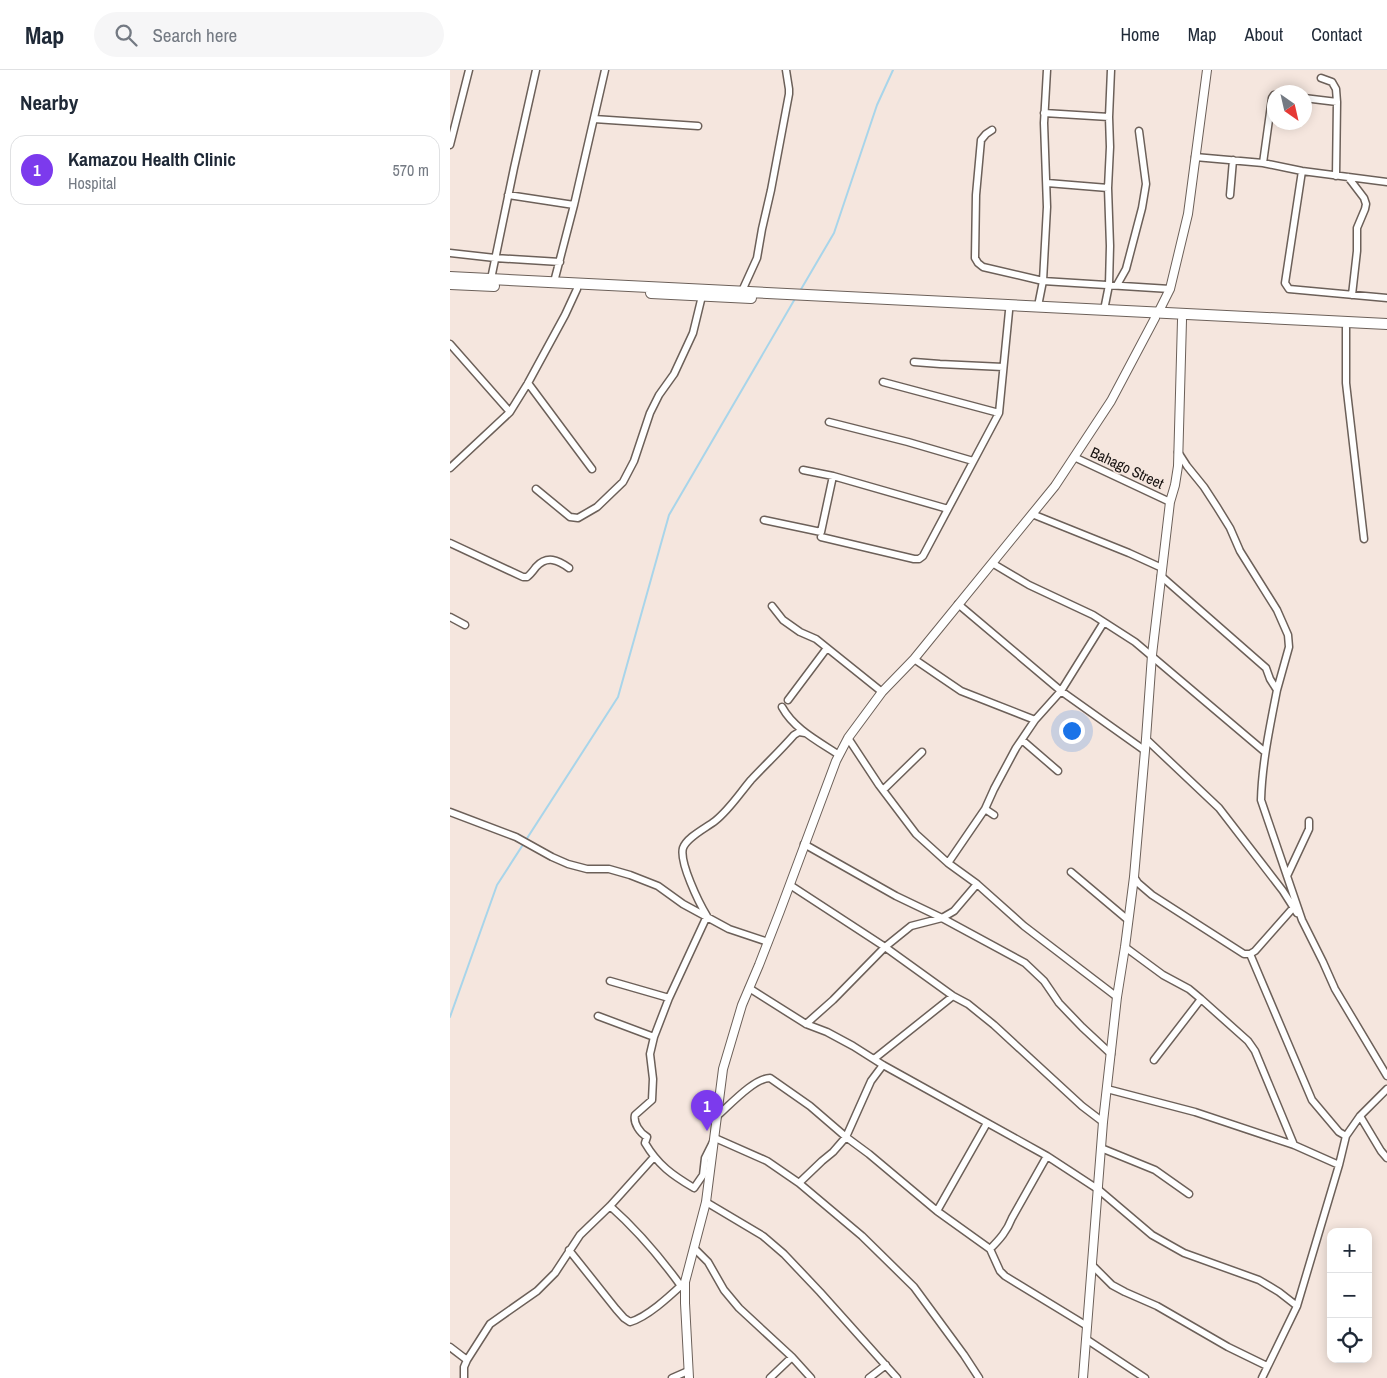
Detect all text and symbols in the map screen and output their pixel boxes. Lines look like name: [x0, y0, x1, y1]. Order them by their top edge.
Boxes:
search box: [94, 12, 444, 57]
text: Map: [25, 19, 64, 51]
icon: search: [112, 21, 140, 49]
text: Search here: [152, 22, 237, 48]
text: Home: [1120, 22, 1160, 47]
text: Map: [1188, 22, 1217, 47]
text: About: [1245, 22, 1283, 47]
text: Contact: [1311, 22, 1362, 47]
north arrow: [1267, 85, 1312, 130]
text: Nearby: [20, 88, 78, 117]
text: Kamazou Health Clinic: [68, 146, 236, 172]
text: 1: [33, 159, 41, 181]
text: 570 m: [393, 159, 429, 181]
text: Hospital: [68, 172, 116, 194]
street label: Bahago Street: [1087, 441, 1168, 494]
your location: [1059, 718, 1085, 744]
pin: 1: [691, 1090, 723, 1131]
map controls: [1327, 1228, 1372, 1363]
button: +: [1327, 1228, 1372, 1273]
button: −: [1327, 1273, 1372, 1318]
button: locate: [1327, 1318, 1372, 1363]

